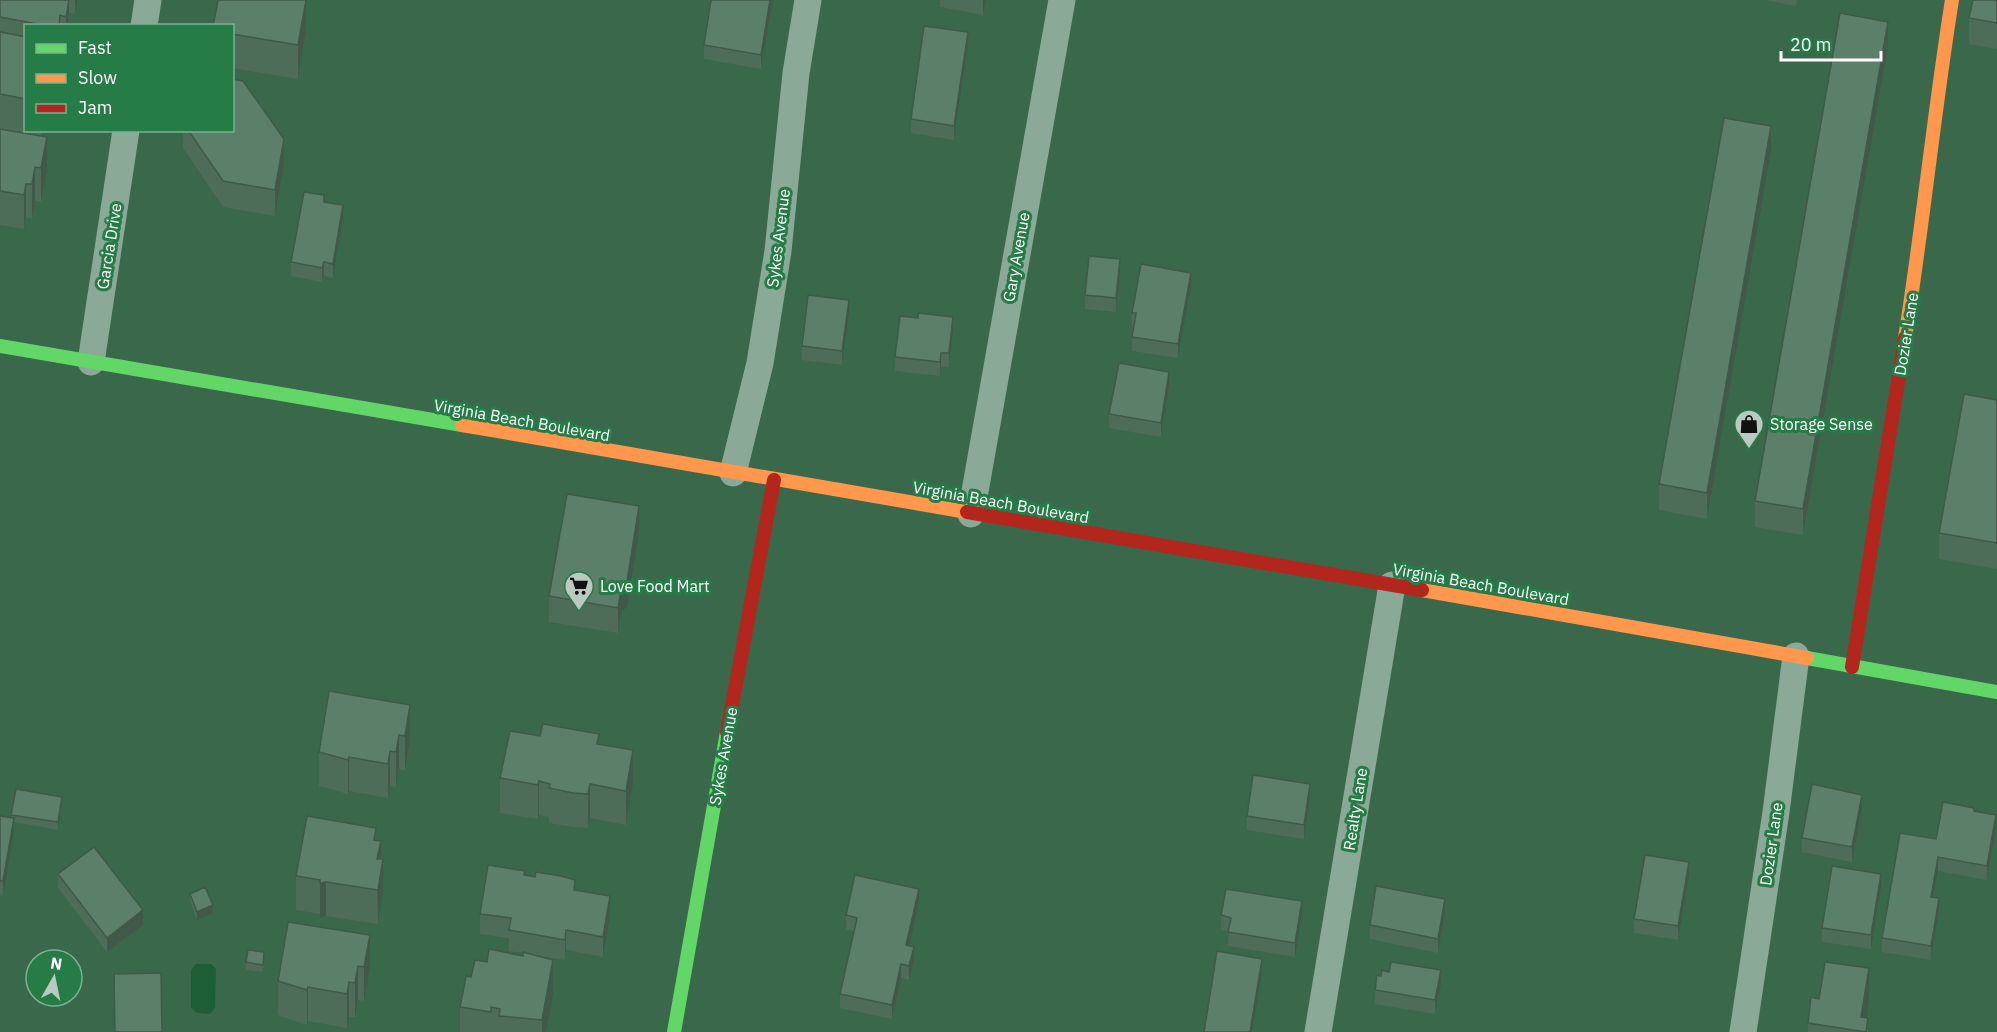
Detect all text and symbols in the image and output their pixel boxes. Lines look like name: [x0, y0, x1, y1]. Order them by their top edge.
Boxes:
legend: [24, 24, 234, 132]
scale bar: [1781, 24, 1882, 62]
text: 20 m: [1790, 33, 1832, 56]
text: Fast: [78, 36, 112, 59]
text: Slow: [78, 66, 117, 89]
text: Jam: [78, 96, 113, 119]
street label: Sykes Avenue: [762, 187, 794, 288]
street label: Garcia Drive: [92, 201, 126, 291]
street label: Gary Avenue: [998, 210, 1034, 303]
street label: Dozier Lane: [1890, 291, 1922, 377]
street label: Virginia Beach Boulevard: [432, 395, 612, 445]
shop icon: Storage Sense: [1733, 408, 1765, 450]
place label: Storage Sense: [1770, 414, 1873, 434]
street label: Virginia Beach Boulevard: [911, 477, 1091, 527]
street label: Virginia Beach Boulevard: [1391, 559, 1571, 609]
supermarket icon: Love Food Mart: [563, 570, 595, 612]
place label: Love Food Mart: [600, 576, 710, 596]
street label: Sykes Avenue: [705, 705, 741, 807]
street label: Realty Lane: [1339, 766, 1371, 852]
street label: Dozier Lane: [1755, 801, 1787, 887]
north arrow: [24, 948, 84, 1008]
text: N: [49, 952, 64, 974]

